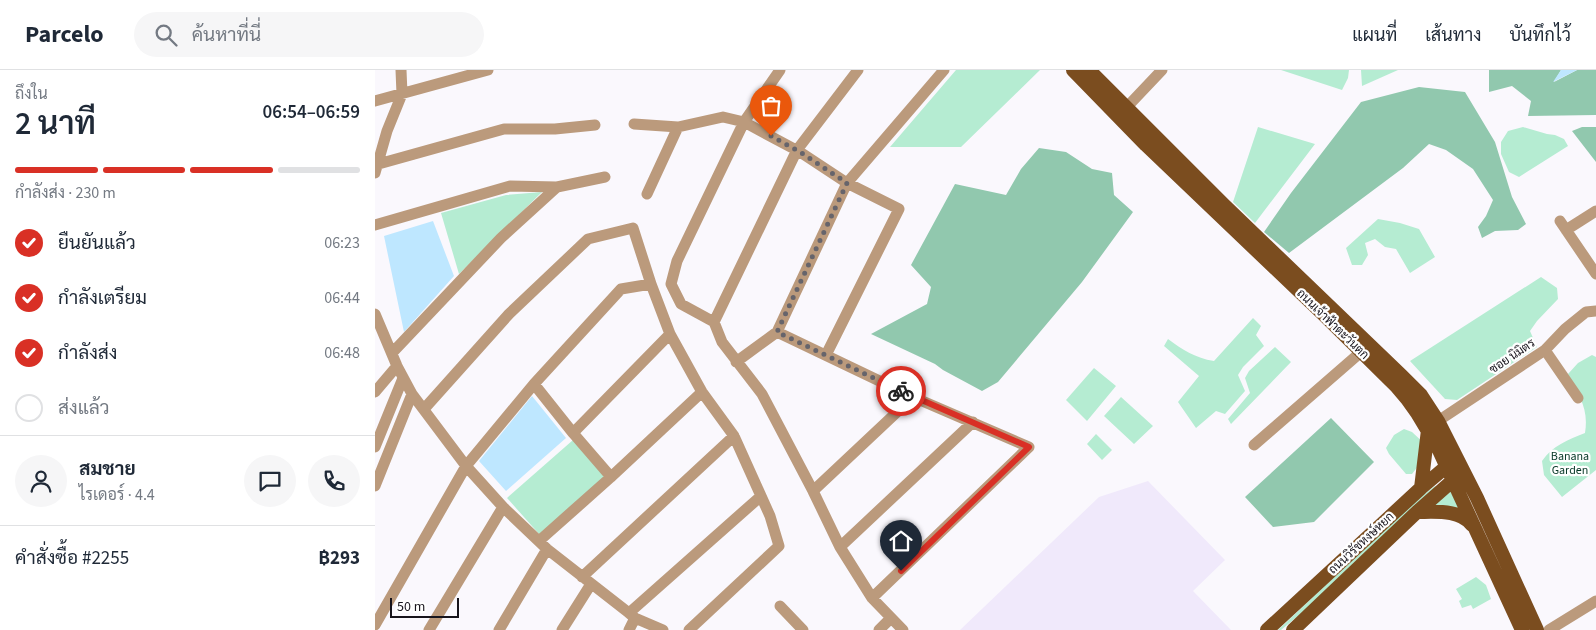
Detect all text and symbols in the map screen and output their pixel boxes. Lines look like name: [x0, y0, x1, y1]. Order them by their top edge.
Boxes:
search box: [134, 12, 484, 57]
text: Parcelo: [25, 17, 104, 52]
icon: search: [152, 21, 180, 49]
text: ค้นหาที่นี่: [192, 22, 261, 49]
text: แผนที่: [1352, 23, 1397, 48]
text: เส้นทาง: [1425, 23, 1481, 48]
text: บันทึกไว้: [1509, 23, 1571, 48]
text: ถึงใน: [15, 83, 48, 105]
pin: [750, 85, 792, 136]
icon: bag: [757, 92, 785, 120]
text: 06:54–06:59: [262, 99, 360, 126]
text: 2 นาที: [15, 101, 96, 147]
text: กำลังส่ง · 230 m: [15, 182, 116, 204]
icon: check: [15, 229, 43, 257]
text: ยืนยันแล้ว: [58, 230, 136, 257]
text: 06:23: [324, 232, 360, 254]
icon: check: [15, 284, 43, 312]
text: กำลังเตรียม: [58, 285, 147, 312]
street label: ถนนเจ้าฟ้าตะวันตก: [1293, 285, 1373, 363]
text: 06:44: [324, 287, 360, 309]
street label: ซอย นิมิตร: [1486, 335, 1539, 378]
icon: check: [15, 339, 43, 367]
text: กำลังส่ง: [58, 340, 117, 367]
text: 06:48: [324, 342, 360, 364]
courier: [876, 366, 926, 416]
icon: bike: [887, 377, 915, 405]
text: ส่งแล้ว: [58, 395, 109, 422]
park label: Banana Garden: [1551, 448, 1589, 479]
button: person: [15, 455, 67, 507]
button: chat: [244, 455, 296, 507]
button: phone: [308, 455, 360, 507]
text: สมชาย: [79, 456, 136, 483]
text: ไรเดอร์ · 4.4: [79, 484, 155, 506]
street label: ถนนวิรัชหงษ์หยก: [1325, 508, 1398, 578]
pin: [880, 520, 922, 571]
icon: home: [887, 527, 915, 555]
text: คำสั่งซื้อ #2255: [15, 545, 129, 572]
text: ฿293: [318, 545, 360, 572]
scale bar: [390, 595, 459, 618]
text: 50 m: [397, 597, 425, 617]

